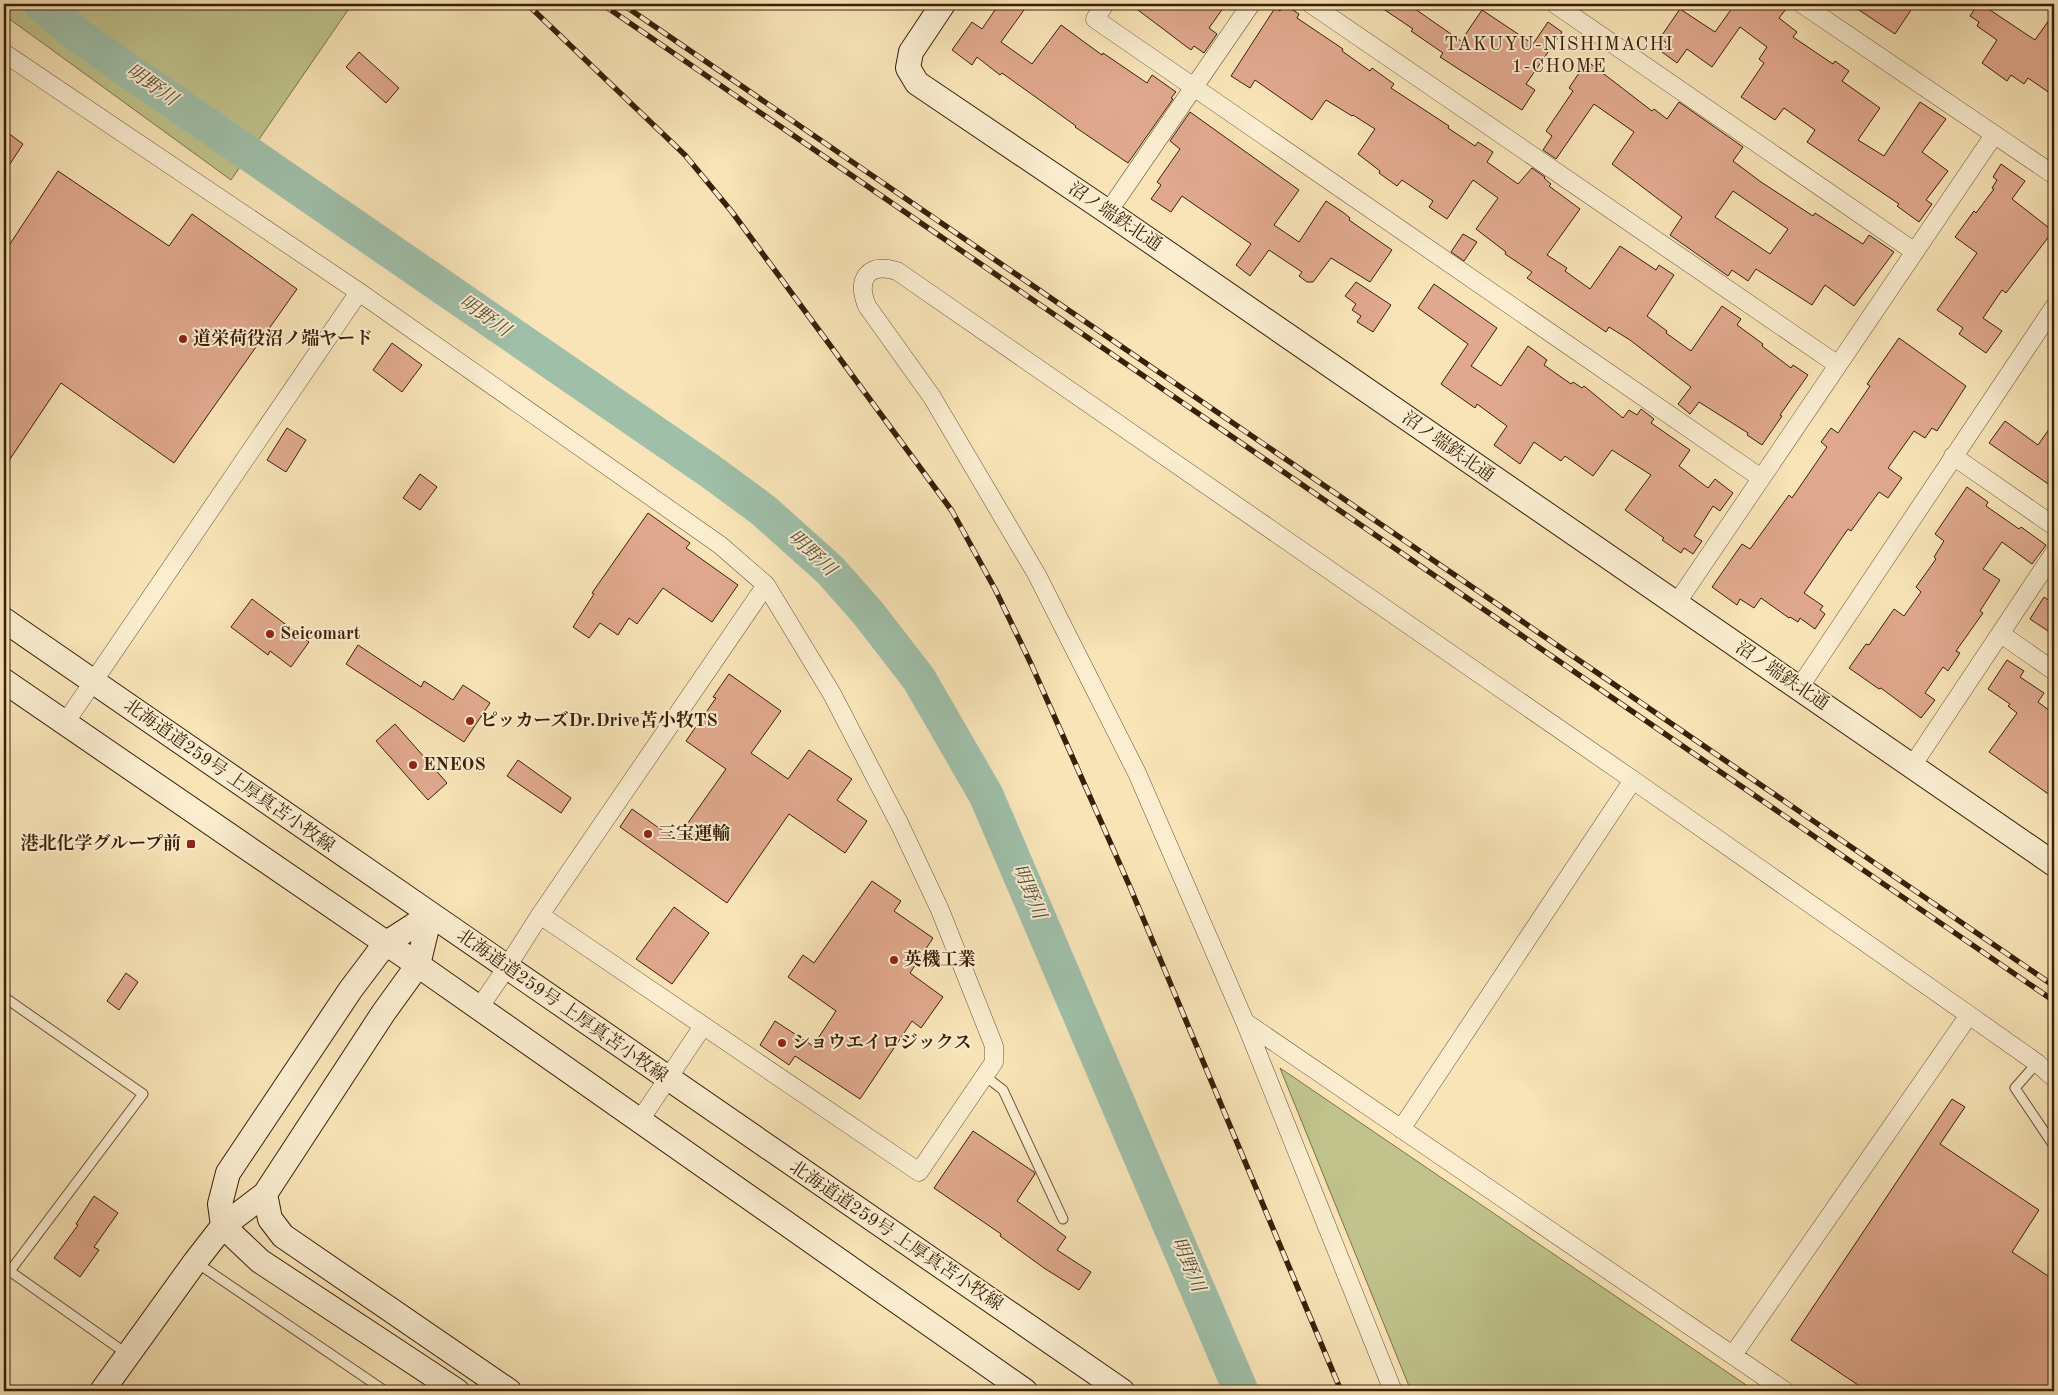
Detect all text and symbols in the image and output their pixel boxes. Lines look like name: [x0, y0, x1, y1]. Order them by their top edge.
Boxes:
district label: TAKUYU-NISHIMACHI 1-CHOME: [1444, 36, 1674, 77]
water label: 明野川: [122, 60, 183, 111]
street label: 沼ノ端鉄北通: [1065, 178, 1166, 255]
water label: 明野川: [455, 291, 516, 342]
place label: 道栄荷役沼ノ端ヤード: [193, 328, 373, 348]
marker: 道栄荷役沼ノ端ヤード: [177, 333, 189, 345]
street label: 沼ノ端鉄北通: [1399, 407, 1499, 485]
water label: 明野川: [784, 526, 841, 582]
place label: Seicomart: [280, 625, 361, 643]
marker: Seicomart: [264, 628, 276, 640]
street label: 沼ノ端鉄北通: [1732, 637, 1833, 714]
street label: 北海道道259号 上厚真苫小牧線: [120, 695, 339, 856]
place label: ピッカーズDr.Drive苫小牧TS: [480, 710, 718, 730]
marker: ピッカーズDr.Drive苫小牧TS: [464, 715, 476, 727]
place label: ENEOS: [423, 756, 486, 774]
marker: ENEOS: [407, 759, 419, 771]
place label: 三宝運輸: [658, 823, 730, 843]
marker: 三宝運輸: [642, 828, 654, 840]
place label: 港北化学グループ前: [20, 833, 181, 853]
marker: 港北化学グループ前: [185, 838, 197, 850]
water label: 明野川: [1008, 861, 1051, 924]
street label: 北海道道259号 上厚真苫小牧線: [453, 925, 672, 1086]
place label: 英機工業: [904, 949, 976, 969]
marker: 英機工業: [888, 954, 900, 966]
place label: ショウエイロジックス: [792, 1033, 971, 1052]
marker: ショウエイロジックス: [776, 1037, 788, 1049]
street label: 北海道道259号 上厚真苫小牧線: [786, 1156, 1007, 1314]
water label: 明野川: [1167, 1234, 1210, 1297]

